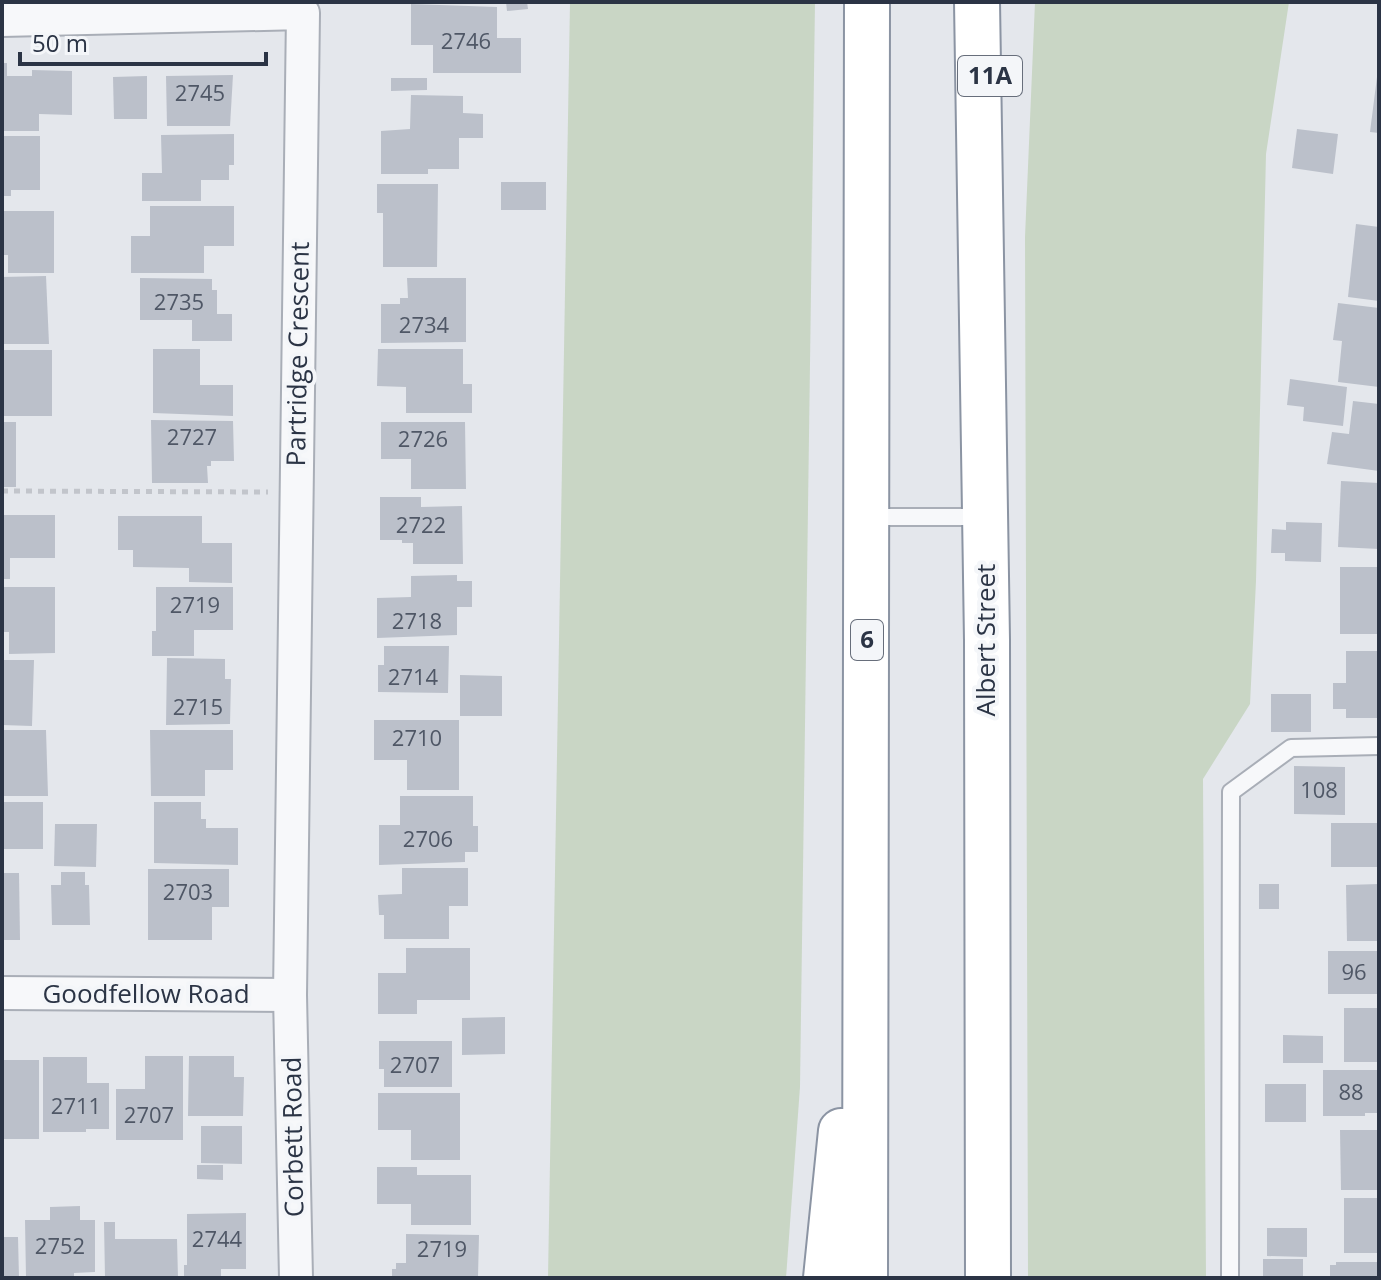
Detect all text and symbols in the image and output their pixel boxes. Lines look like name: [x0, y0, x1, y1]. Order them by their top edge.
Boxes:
scale bar: [20, 16, 266, 66]
house number: 2746: [441, 25, 491, 55]
text: 50 m: [32, 26, 88, 59]
road number: 11A: [958, 56, 1022, 96]
house number: 2745: [175, 77, 225, 107]
street label: Partridge Crescent: [277, 241, 317, 467]
house number: 2735: [154, 286, 204, 316]
house number: 2734: [399, 309, 450, 339]
house number: 2727: [167, 421, 217, 451]
house number: 2726: [398, 423, 448, 453]
house number: 2722: [396, 509, 446, 539]
street label: Albert Street: [967, 564, 1003, 716]
house number: 2719: [170, 589, 220, 619]
house number: 2718: [392, 605, 442, 635]
road number: 6: [851, 620, 883, 660]
house number: 2714: [388, 661, 439, 691]
house number: 2715: [173, 691, 223, 721]
house number: 2710: [392, 722, 442, 752]
house number: 108: [1300, 774, 1338, 804]
house number: 2706: [403, 823, 453, 853]
house number: 2703: [163, 876, 213, 906]
house number: 96: [1341, 956, 1367, 986]
street label: Goodfellow Road: [42, 975, 250, 1011]
house number: 2707: [390, 1049, 440, 1079]
street label: Corbett Road: [273, 1056, 311, 1218]
house number: 88: [1338, 1076, 1364, 1106]
house number: 2711: [51, 1090, 101, 1120]
house number: 2707: [124, 1099, 174, 1129]
house number: 2744: [192, 1223, 243, 1253]
house number: 2752: [35, 1230, 85, 1260]
house number: 2719: [417, 1233, 467, 1263]

